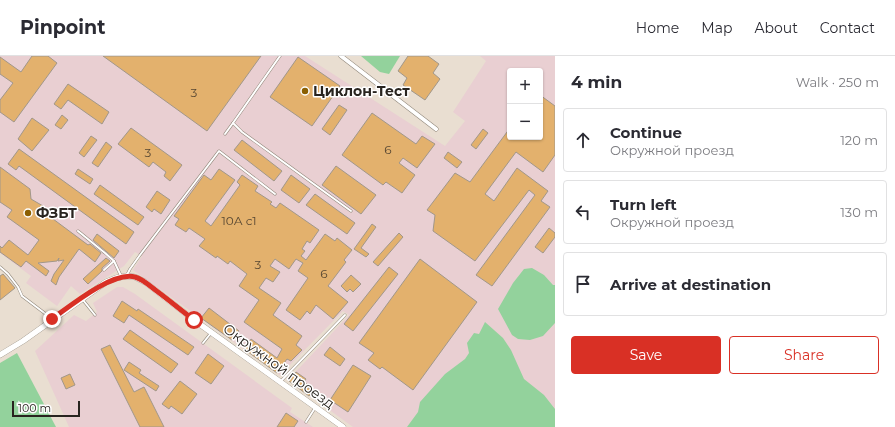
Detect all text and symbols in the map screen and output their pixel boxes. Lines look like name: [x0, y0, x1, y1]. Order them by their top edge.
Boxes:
text: Pinpoint: [20, 16, 105, 39]
text: Home: [636, 19, 679, 37]
text: Map: [701, 19, 732, 37]
text: About: [754, 19, 798, 37]
text: Contact: [820, 19, 875, 37]
map controls: [507, 68, 543, 140]
button: +: [507, 68, 543, 104]
text: 4 min: [571, 72, 622, 92]
text: Walk · 250 m: [796, 74, 879, 90]
place label: Циклон-Тест: [313, 82, 410, 100]
house number: 3: [191, 85, 198, 100]
marker: Циклон-Тест: [300, 86, 310, 96]
button: −: [507, 104, 543, 140]
text: Continue: [610, 123, 682, 142]
icon: ahead: [572, 129, 594, 151]
text: 120 m: [840, 132, 878, 148]
house number: 6: [384, 142, 392, 157]
text: Окружной проезд: [610, 142, 734, 158]
house number: 3: [145, 145, 152, 160]
text: Turn left: [610, 195, 677, 214]
icon: left: [572, 201, 594, 223]
place label: ФЗБТ: [36, 204, 77, 222]
text: 130 m: [840, 204, 878, 220]
marker: ФЗБТ: [23, 208, 33, 218]
house number: 10А с1: [221, 213, 257, 228]
text: Окружной проезд: [610, 214, 734, 230]
house number: 3: [255, 257, 262, 272]
house number: 6: [320, 266, 328, 281]
icon: arrive: [572, 273, 594, 295]
text: Arrive at destination: [610, 275, 771, 294]
route end: [43, 310, 61, 328]
route start: [185, 311, 203, 329]
street label: Окружной проезд: [220, 320, 338, 412]
button: Save: [571, 336, 721, 374]
button: Share: [729, 336, 879, 374]
scale bar: [12, 399, 80, 418]
text: 100 m: [18, 401, 51, 415]

